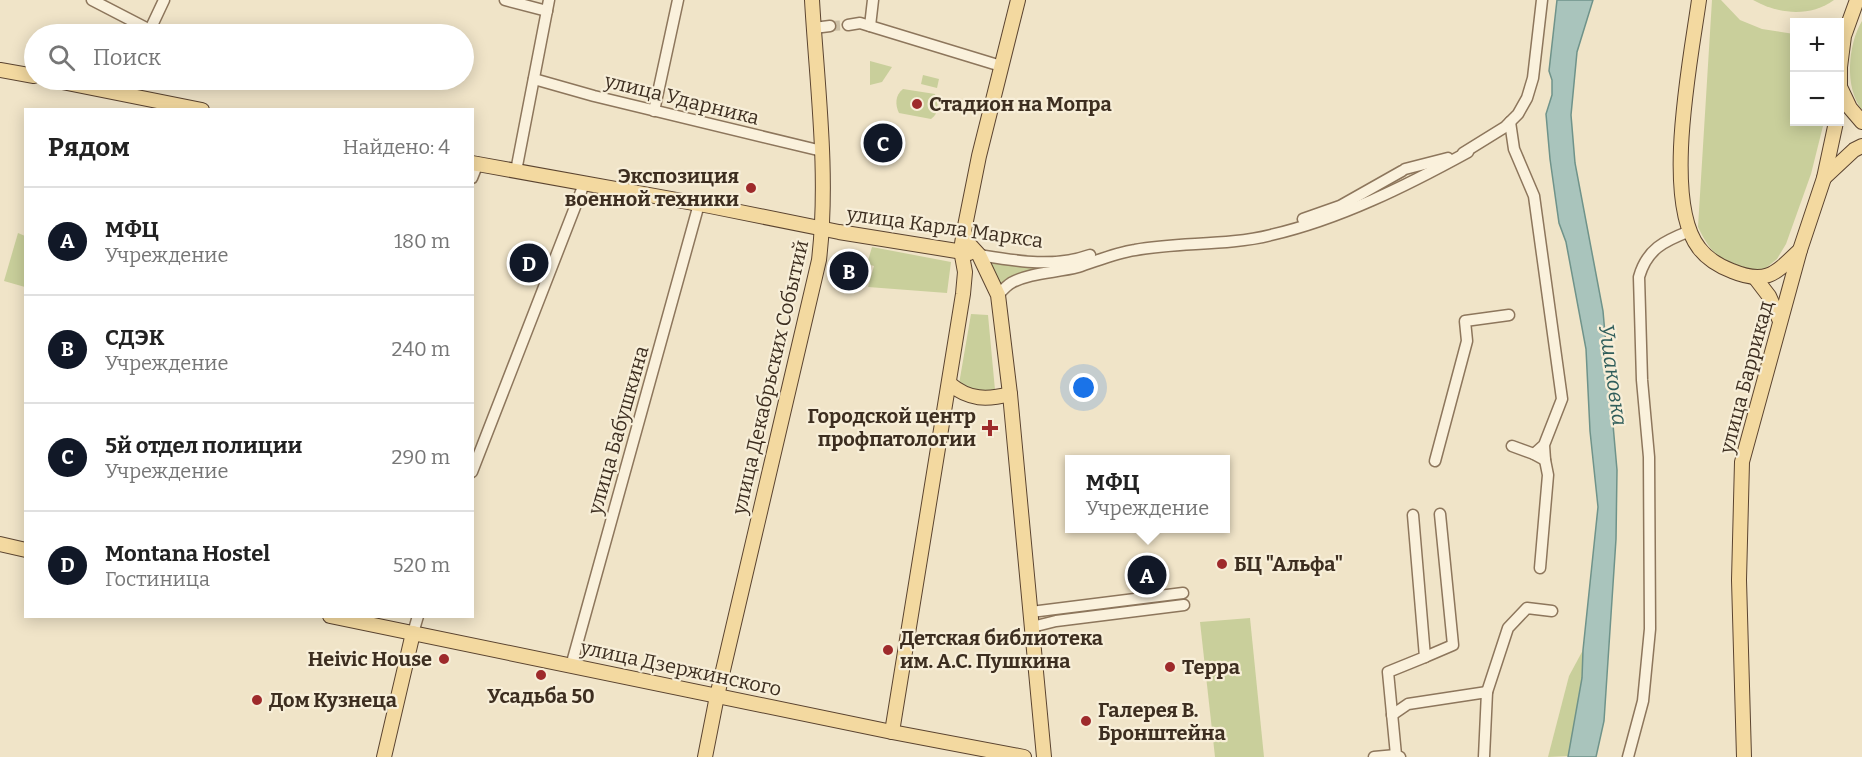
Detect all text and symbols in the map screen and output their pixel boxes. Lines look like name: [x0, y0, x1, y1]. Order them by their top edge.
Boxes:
map controls: [1790, 18, 1844, 126]
button: +: [1790, 18, 1844, 72]
search box: [24, 24, 474, 90]
icon: search: [45, 41, 78, 74]
text: Поиск: [93, 44, 161, 71]
street label: улица Ударника: [601, 68, 762, 130]
button: −: [1790, 72, 1844, 126]
place label: Стадион на Мопра: [929, 92, 1112, 116]
marker: Стадион на Мопра: [910, 97, 924, 111]
pin: C: [864, 120, 902, 166]
text: Рядом: [48, 132, 130, 163]
text: Найдено: 4: [343, 135, 450, 159]
place label: Экспозиция военной техники: [565, 164, 739, 211]
marker: Экспозиция военной техники: [744, 181, 758, 195]
street label: улица Карла Маркса: [844, 201, 1045, 253]
text: МФЦ: [105, 216, 159, 243]
text: A: [60, 229, 75, 253]
text: 180 m: [394, 229, 450, 253]
street label: улица Декабрьских Событий: [726, 237, 813, 517]
pin: D: [510, 240, 548, 286]
text: Учреждение: [105, 243, 229, 267]
pin: B: [830, 248, 868, 294]
street label: улица Баррикад: [1714, 298, 1778, 457]
water label: Ушаковка: [1593, 323, 1633, 427]
text: СДЭК: [105, 324, 165, 351]
text: B: [61, 337, 74, 361]
text: 240 m: [392, 337, 450, 361]
street label: улица Бабушкина: [582, 343, 654, 518]
text: Учреждение: [105, 351, 229, 375]
your location: [1069, 373, 1098, 402]
place label: Городской центр профпатологии: [808, 404, 976, 451]
marker: Городской центр профпатологии: [981, 419, 999, 437]
text: 5й отдел полиции: [105, 432, 302, 459]
text: C: [61, 445, 74, 469]
text: 290 m: [392, 445, 450, 469]
popup: [1065, 455, 1230, 533]
text: Учреждение: [105, 459, 229, 483]
text: МФЦ: [1086, 469, 1140, 496]
text: Учреждение: [1086, 496, 1209, 520]
text: Montana Hostel: [105, 540, 270, 567]
pin: A: [1128, 552, 1166, 598]
place label: БЦ "Альфа": [1234, 552, 1343, 576]
text: D: [60, 553, 75, 577]
text: 520 m: [393, 553, 450, 577]
marker: БЦ "Альфа": [1215, 557, 1229, 571]
text: Гостиница: [105, 567, 210, 591]
place label: Детская библиотека им. А.С. Пушкина: [900, 626, 1103, 673]
street label: улица Дзержинского: [577, 635, 784, 701]
marker: Детская библиотека им. А.С. Пушкина: [881, 643, 895, 657]
place label: Heivic House: [308, 647, 432, 671]
marker: Heivic House: [437, 652, 451, 666]
place label: Терра: [1182, 655, 1240, 679]
marker: Терра: [1163, 660, 1177, 674]
marker: Усадьба 50: [534, 668, 548, 682]
place label: Усадьба 50: [487, 684, 595, 708]
place label: Дом Кузнеца: [269, 688, 397, 712]
marker: Дом Кузнеца: [250, 693, 264, 707]
place label: Галерея В. Бронштейна: [1098, 698, 1226, 745]
marker: Галерея В. Бронштейна: [1079, 714, 1093, 728]

